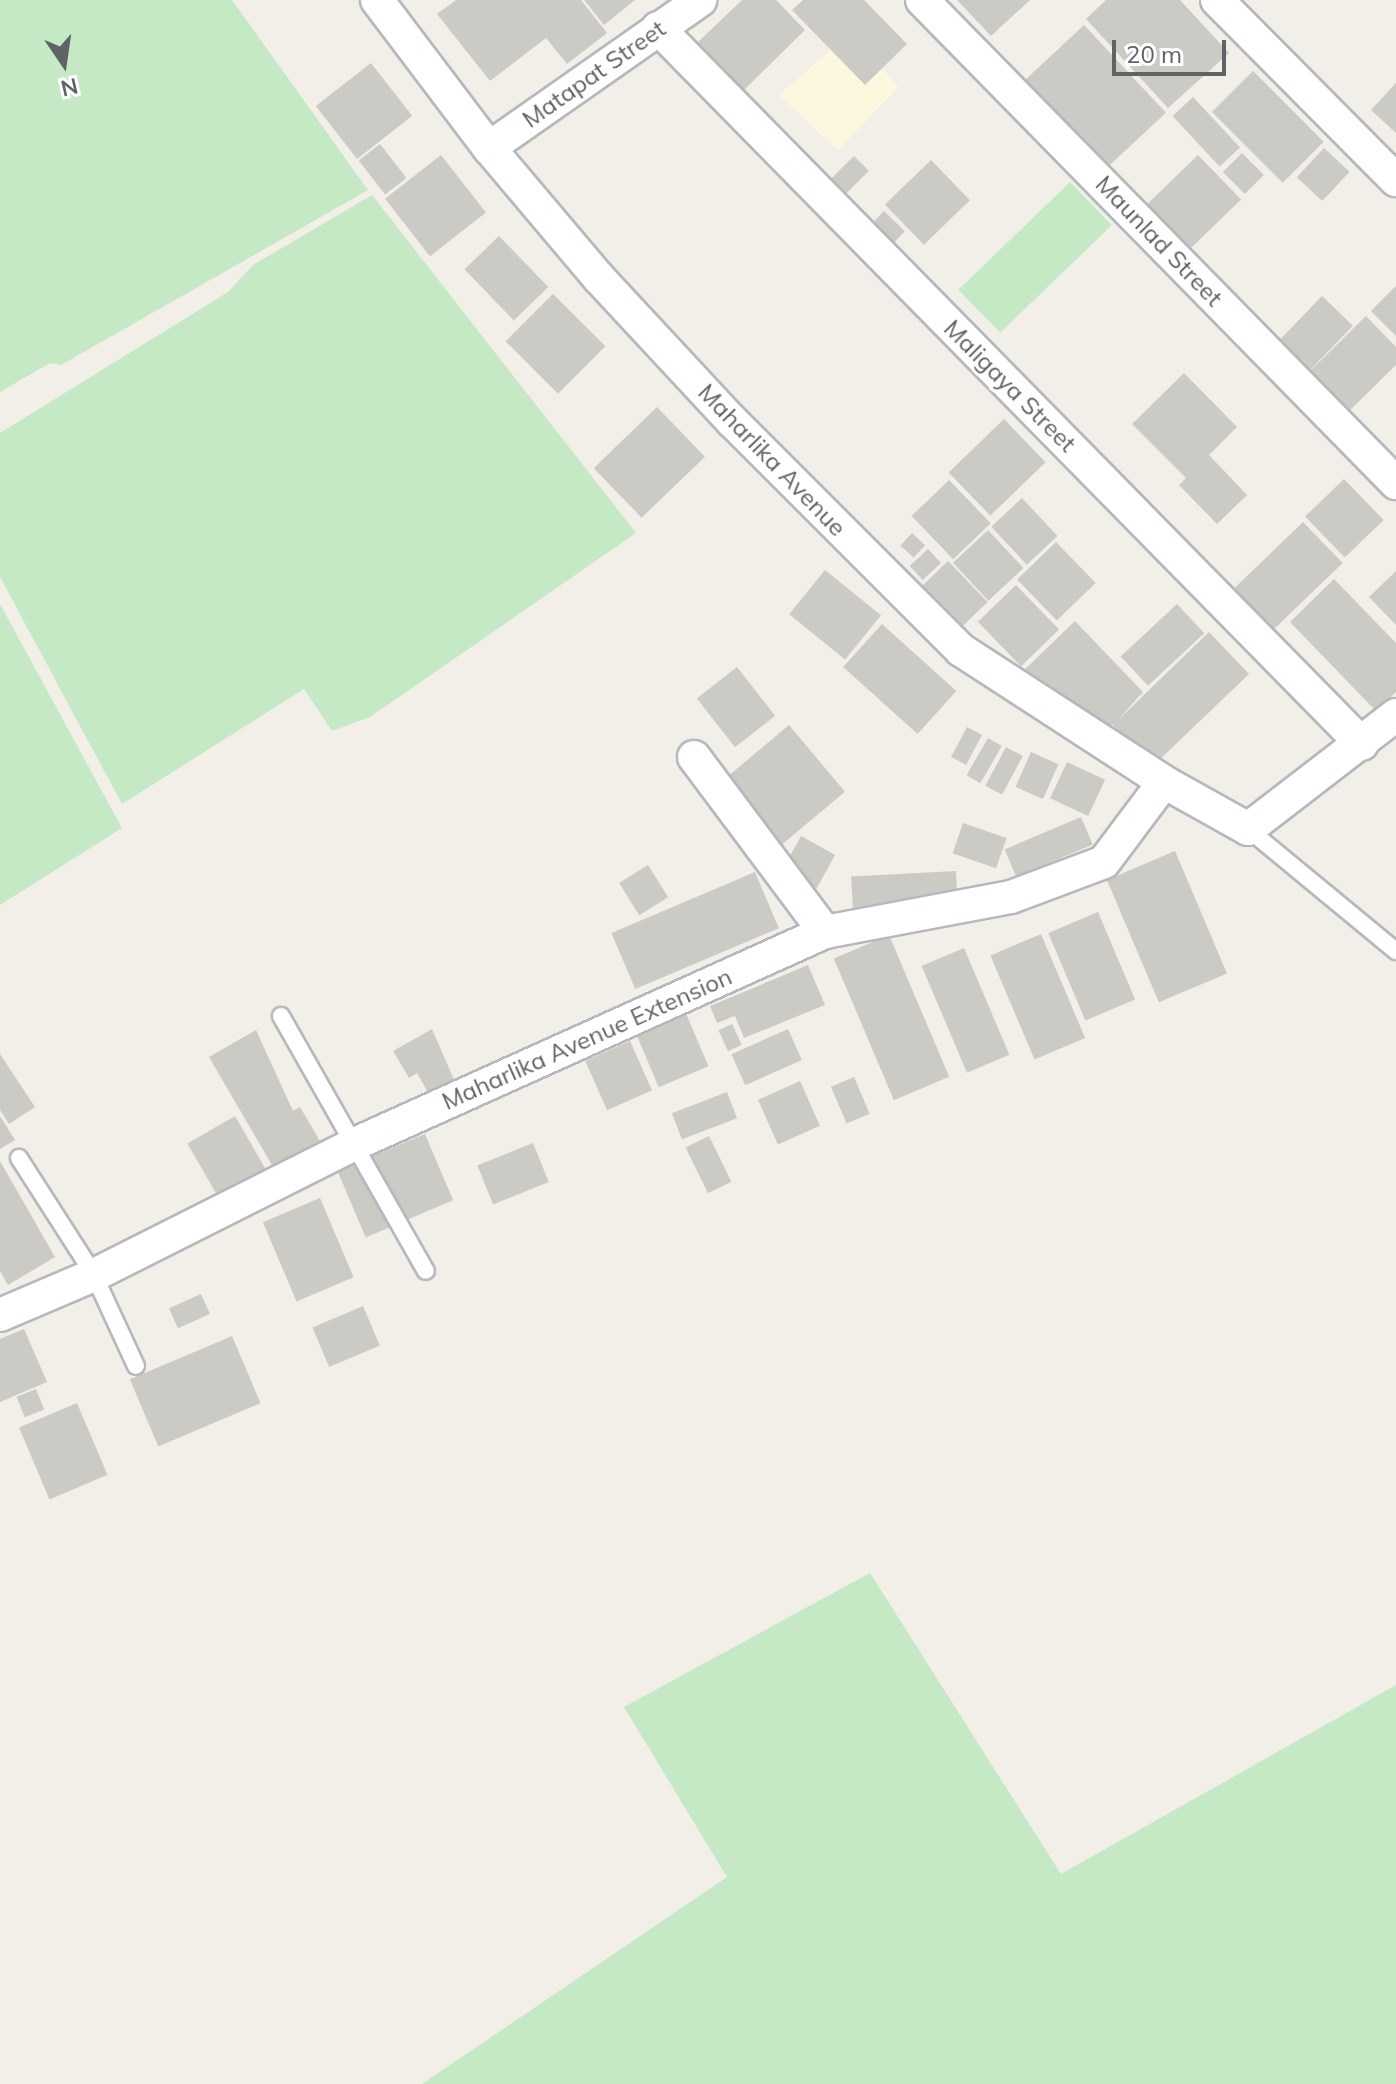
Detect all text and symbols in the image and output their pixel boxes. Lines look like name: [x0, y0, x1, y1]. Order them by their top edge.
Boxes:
street label: Matapat Street: [517, 14, 671, 134]
north arrow: [24, 24, 104, 104]
scale bar: [1116, 24, 1230, 74]
text: 20 m: [1126, 39, 1182, 69]
text: N: [58, 72, 81, 103]
street label: Maunlad Street: [1090, 170, 1228, 312]
street label: Maligaya Street: [938, 314, 1082, 458]
street label: Maharlika Avenue: [692, 378, 852, 542]
street label: Maharlika Avenue Extension: [438, 962, 736, 1116]

